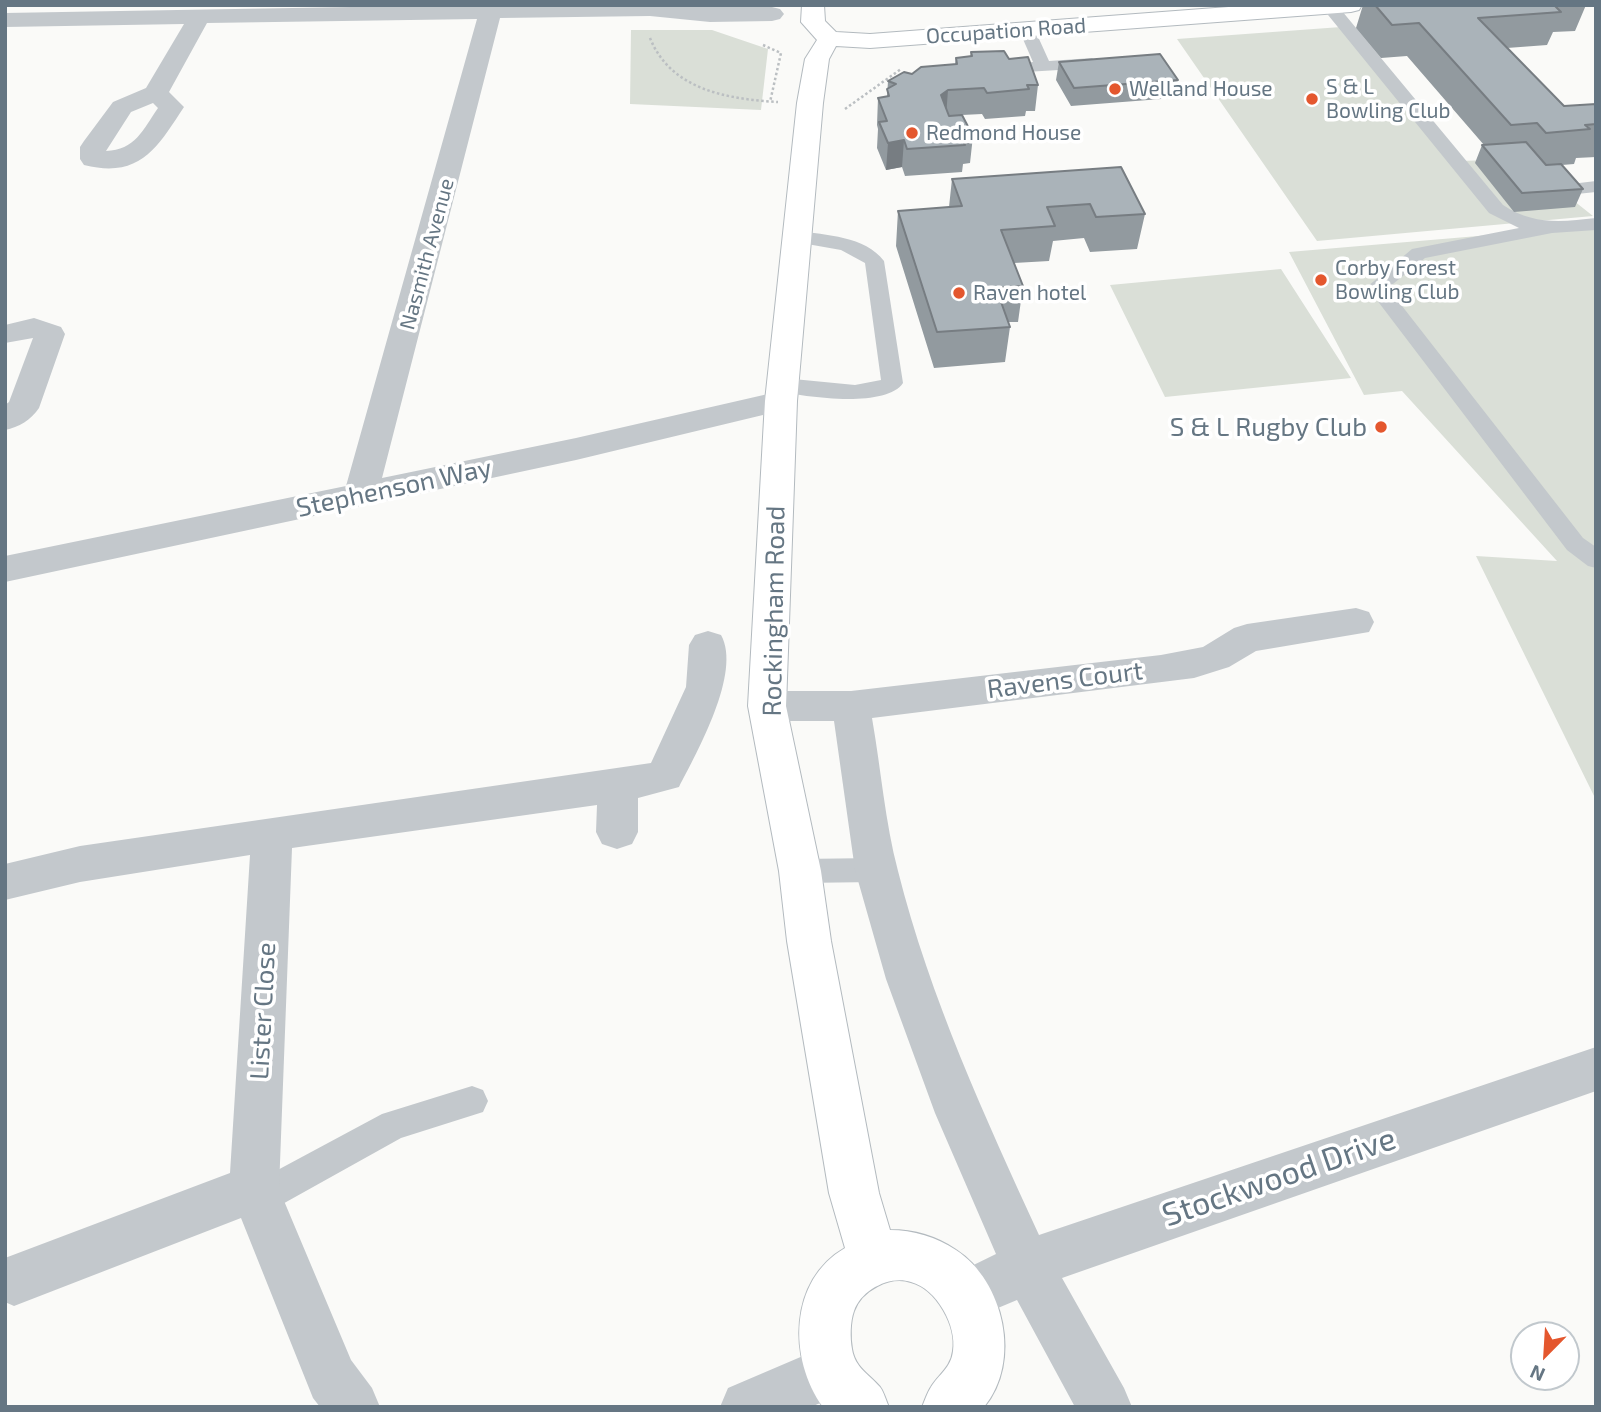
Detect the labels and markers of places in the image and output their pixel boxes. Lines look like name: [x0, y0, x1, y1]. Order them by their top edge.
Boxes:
place label: S & L Bowling Club: [1326, 74, 1450, 124]
place label: Welland House: [1129, 76, 1273, 102]
marker: Welland House: [1107, 81, 1123, 97]
marker: S & L Bowling Club: [1304, 91, 1320, 107]
place label: Redmond House: [926, 120, 1081, 146]
marker: Redmond House: [904, 125, 920, 141]
place label: Corby Forest Bowling Club: [1335, 255, 1459, 305]
marker: Corby Forest Bowling Club: [1313, 272, 1329, 288]
place label: Raven hotel: [973, 280, 1086, 306]
marker: Raven hotel: [951, 285, 967, 301]
place label: S & L Rugby Club: [1170, 411, 1367, 443]
marker: S & L Rugby Club: [1373, 419, 1389, 435]

